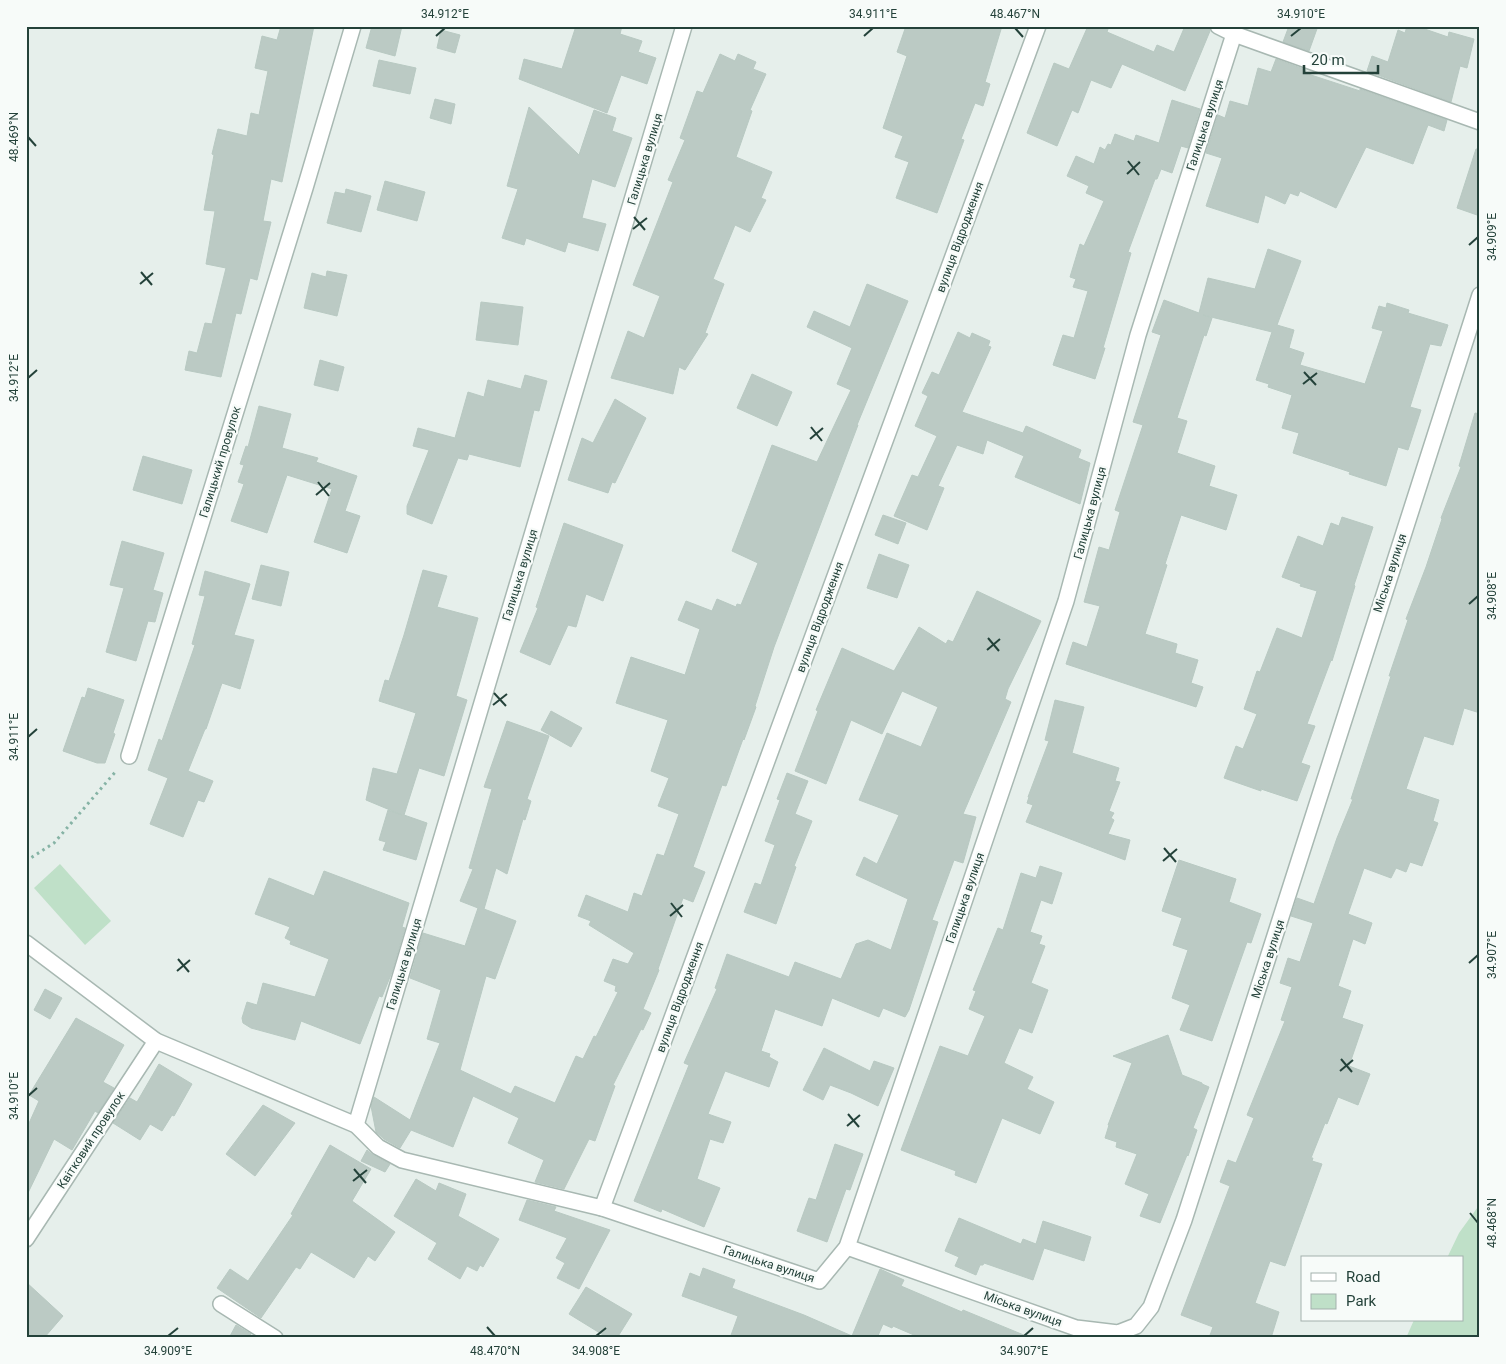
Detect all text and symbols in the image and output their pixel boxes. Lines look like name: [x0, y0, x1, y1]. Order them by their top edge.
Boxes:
text: 34.912°E: [421, 7, 469, 21]
text: 34.911°E: [849, 7, 897, 21]
text: 48.467°N: [990, 7, 1040, 21]
text: 34.910°E: [1277, 7, 1325, 21]
scale bar: [1304, 42, 1377, 74]
text: 20 m: [1311, 51, 1345, 69]
street label: Галицька вулиця: [1184, 78, 1226, 172]
street label: Галицька вулиця: [624, 111, 666, 207]
text: 48.469°N: [7, 112, 21, 162]
street label: вулиця Відродження: [933, 180, 987, 294]
text: 34.909°E: [1485, 213, 1499, 261]
text: 34.912°E: [7, 354, 21, 402]
street label: Галицький провулок: [196, 404, 244, 519]
street label: Галицька вулиця: [1071, 465, 1109, 561]
street label: Галицька вулиця: [499, 527, 541, 623]
street label: Міська вулиця: [1371, 532, 1409, 614]
street label: вулиця Відродження: [793, 560, 847, 674]
text: 34.908°E: [1485, 572, 1499, 620]
text: 34.911°E: [7, 713, 21, 761]
street label: Галицька вулиця: [943, 851, 987, 945]
street label: Галицька вулиця: [383, 916, 425, 1012]
street label: Міська вулиця: [1249, 918, 1287, 1000]
text: 34.907°E: [1485, 931, 1499, 979]
street label: вулиця Відродження: [653, 940, 707, 1054]
text: 34.910°E: [7, 1072, 21, 1120]
street label: Квітковий провулок: [54, 1088, 128, 1191]
text: 48.468°N: [1485, 1198, 1499, 1248]
street label: Галицька вулиця: [722, 1243, 816, 1285]
legend: [1301, 1256, 1464, 1322]
text: Road: [1346, 1268, 1380, 1286]
street label: Міська вулиця: [982, 1288, 1064, 1330]
text: Park: [1346, 1292, 1377, 1310]
text: 34.909°E: [144, 1344, 192, 1358]
text: 48.470°N: [470, 1344, 520, 1358]
text: 34.908°E: [572, 1344, 620, 1358]
text: 34.907°E: [1000, 1344, 1048, 1358]

